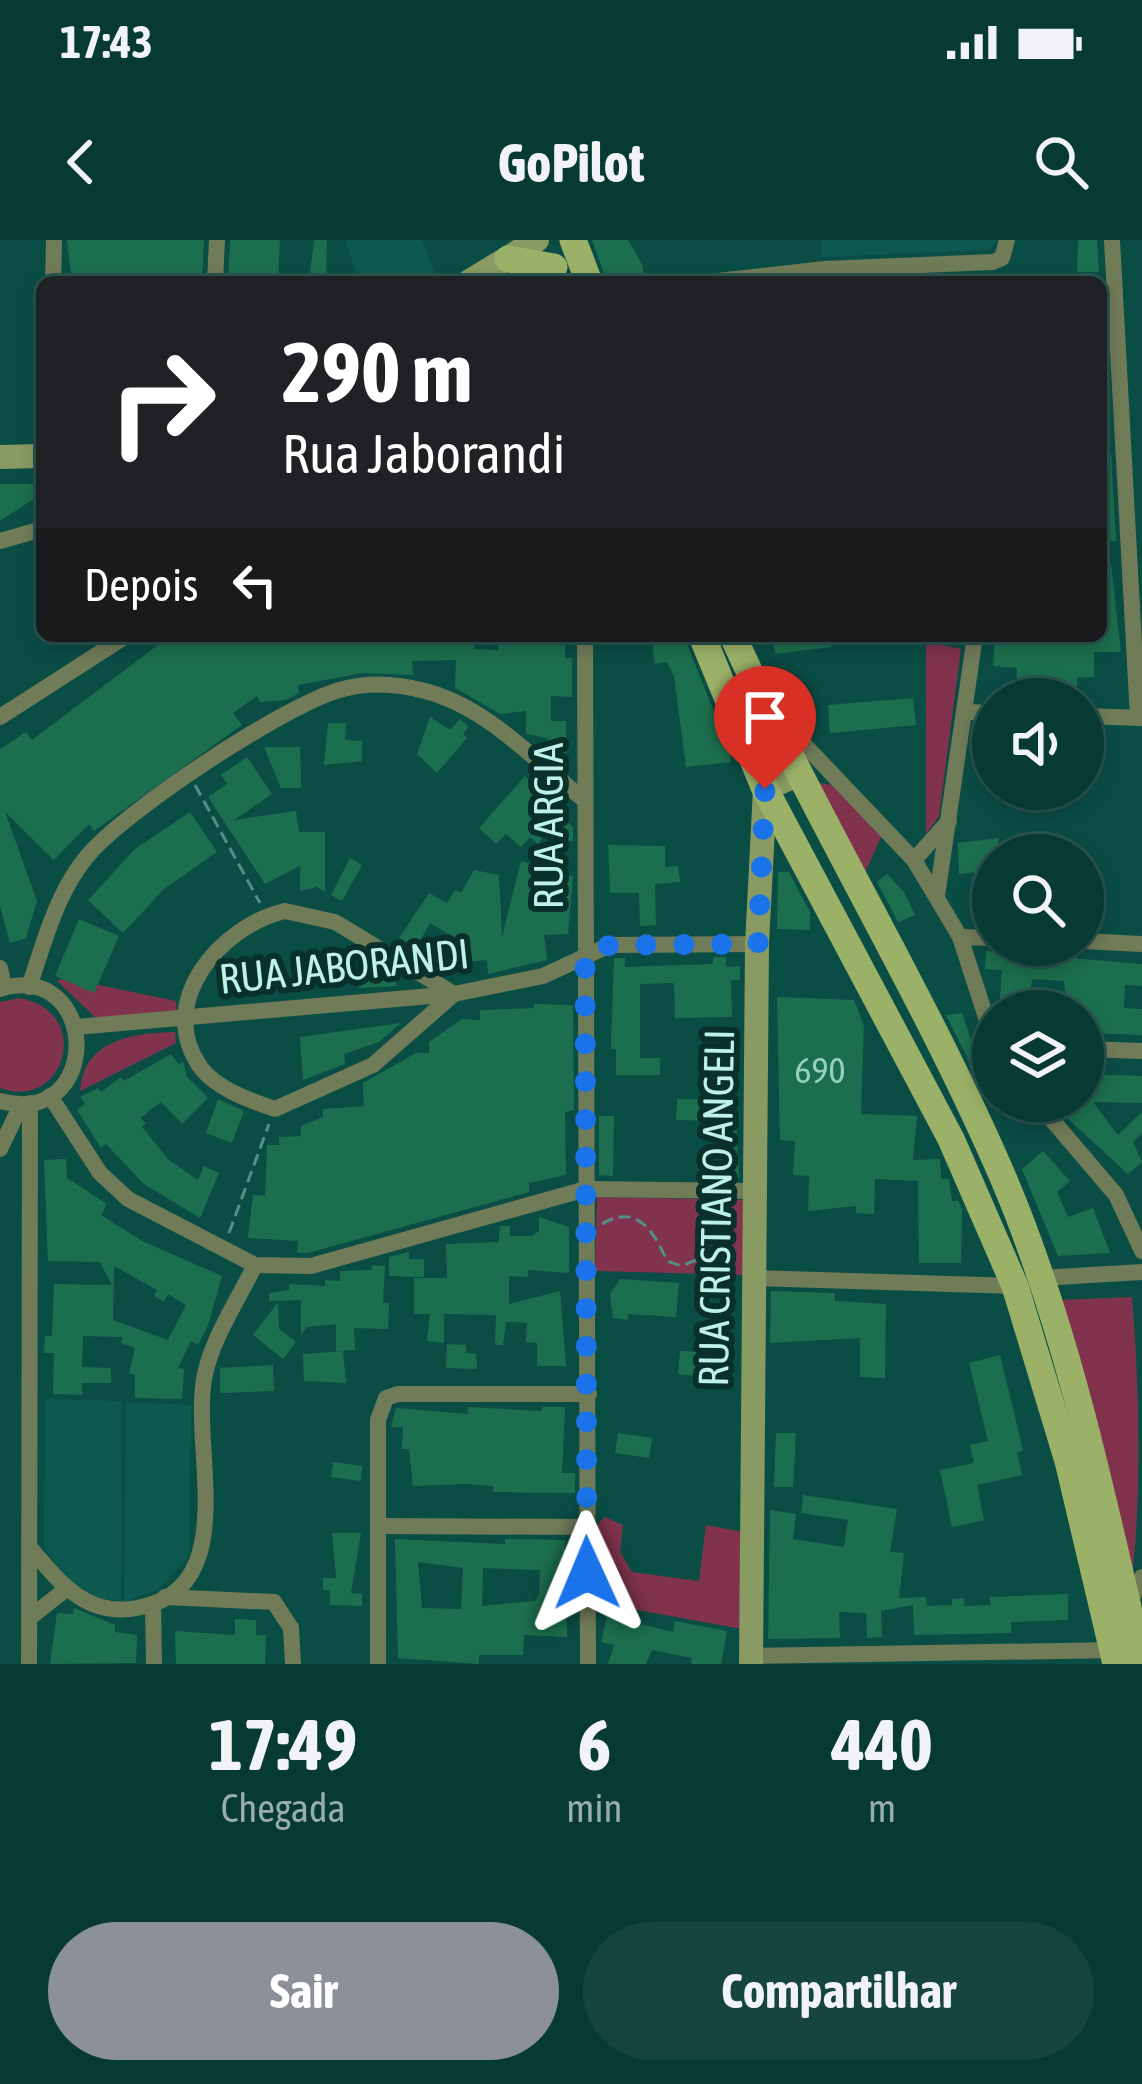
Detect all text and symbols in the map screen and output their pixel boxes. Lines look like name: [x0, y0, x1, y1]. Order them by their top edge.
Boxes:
text: 17:43: [60, 16, 153, 68]
icon: back: [48, 129, 114, 195]
icon: search: [1028, 129, 1094, 195]
text: GoPilot: [497, 132, 645, 193]
icon: right: [84, 324, 240, 480]
text: 290 m: [282, 324, 472, 420]
text: Rua Jaborandi: [282, 423, 565, 484]
icon: left: [222, 552, 288, 618]
text: Depois: [84, 559, 198, 611]
pin: [714, 666, 816, 789]
map controls: [972, 678, 1104, 1122]
button: sound: [972, 678, 1104, 810]
icon: arrive: [732, 684, 798, 750]
street label: RUA ARGIA: [524, 742, 572, 909]
button: search: [972, 834, 1104, 966]
street label: RUA JABORANDI: [217, 929, 471, 1003]
button: layers: [972, 990, 1104, 1122]
street label: RUA CRISTIANO ANGELI: [689, 1029, 743, 1387]
house number: 690: [795, 1049, 845, 1091]
position arrow: [524, 1510, 650, 1636]
text: 17:49: [209, 1703, 357, 1785]
text: 6: [577, 1703, 611, 1785]
text: 440: [831, 1703, 933, 1785]
text: Chegada: [221, 1786, 346, 1830]
text: min: [566, 1786, 622, 1830]
text: m: [868, 1786, 896, 1830]
button: Sair: [48, 1922, 559, 2060]
button: Compartilhar: [583, 1922, 1094, 2060]

